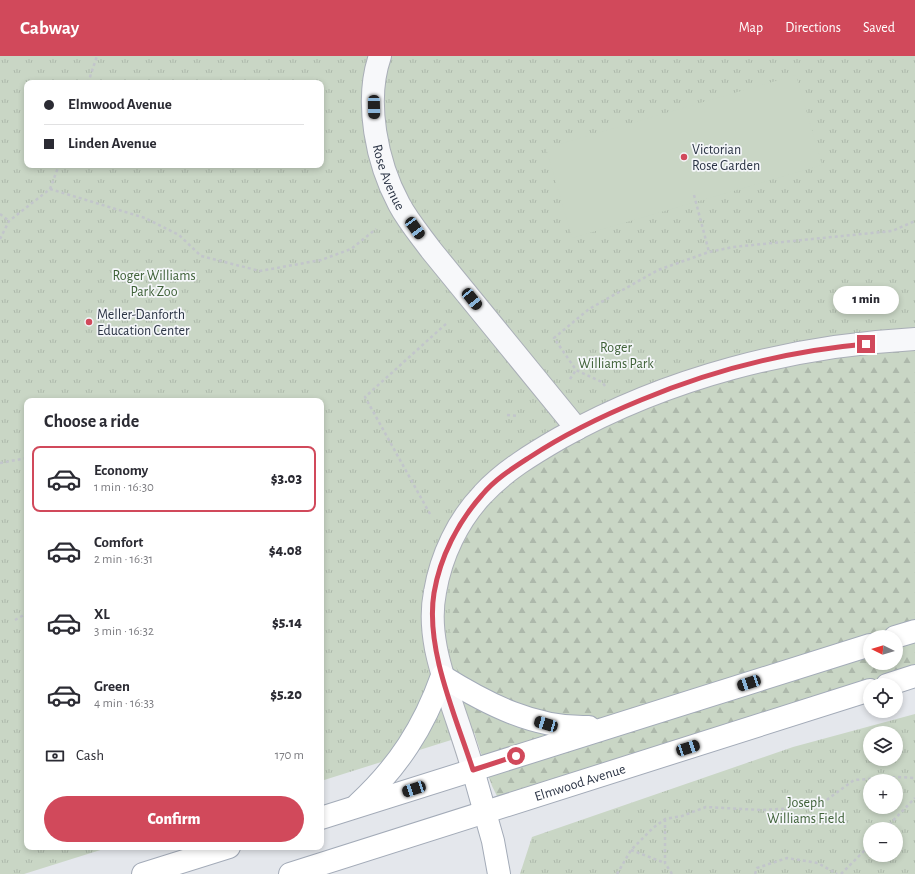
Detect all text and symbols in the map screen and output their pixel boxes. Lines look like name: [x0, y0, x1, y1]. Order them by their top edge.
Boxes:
text: Cabway: [20, 19, 79, 38]
text: Map: [739, 21, 763, 35]
text: Directions: [785, 21, 841, 35]
text: Saved: [863, 21, 895, 35]
car: [368, 95, 380, 119]
text: Elmwood Avenue: [68, 97, 172, 112]
text: Linden Avenue: [68, 136, 157, 151]
street label: Rose Avenue: [370, 143, 407, 213]
place label: Victorian Rose Garden: [692, 143, 760, 173]
marker: Victorian Rose Garden: [679, 152, 689, 162]
car: [403, 215, 427, 241]
park label: Roger Williams Park Zoo: [112, 269, 196, 299]
car: [460, 286, 484, 312]
callout: 1 min: [833, 286, 899, 314]
text: 1 min: [852, 293, 880, 306]
place label: Meller-Danforth Education Center: [97, 308, 190, 338]
marker: Meller-Danforth Education Center: [84, 317, 94, 327]
route end: [857, 335, 875, 353]
park label: Roger Williams Park: [578, 341, 654, 371]
text: Choose a ride: [44, 413, 139, 431]
icon: car: [46, 461, 82, 497]
text: Economy: [94, 463, 148, 478]
text: $3.03: [271, 471, 302, 486]
text: 1 min · 16:30: [94, 481, 154, 494]
icon: car: [46, 533, 82, 569]
text: Comfort: [94, 535, 143, 550]
text: $4.08: [269, 543, 302, 558]
text: 2 min · 16:31: [94, 553, 153, 566]
icon: car: [46, 605, 82, 641]
text: XL: [94, 607, 110, 622]
text: $5.14: [272, 615, 302, 630]
text: 3 min · 16:32: [94, 625, 154, 638]
north arrow: [863, 630, 903, 670]
map controls: [863, 630, 903, 862]
car: [736, 674, 762, 692]
icon: car: [46, 677, 82, 713]
button: locate: [863, 678, 903, 718]
text: Green: [94, 679, 130, 694]
text: $5.20: [270, 687, 302, 702]
text: 4 min · 16:33: [94, 697, 154, 710]
car: [533, 715, 559, 733]
button: layers: [863, 726, 903, 766]
car: [675, 739, 701, 757]
icon: cash: [44, 745, 66, 767]
route start: [507, 747, 525, 765]
text: Cash: [76, 748, 104, 763]
text: 170 m: [275, 749, 304, 762]
street label: Elmwood Avenue: [533, 762, 627, 804]
button: +: [863, 774, 903, 814]
car: [401, 780, 427, 798]
button: Confirm: [44, 796, 304, 842]
park label: Joseph Williams Field: [767, 796, 845, 826]
button: −: [863, 822, 903, 862]

